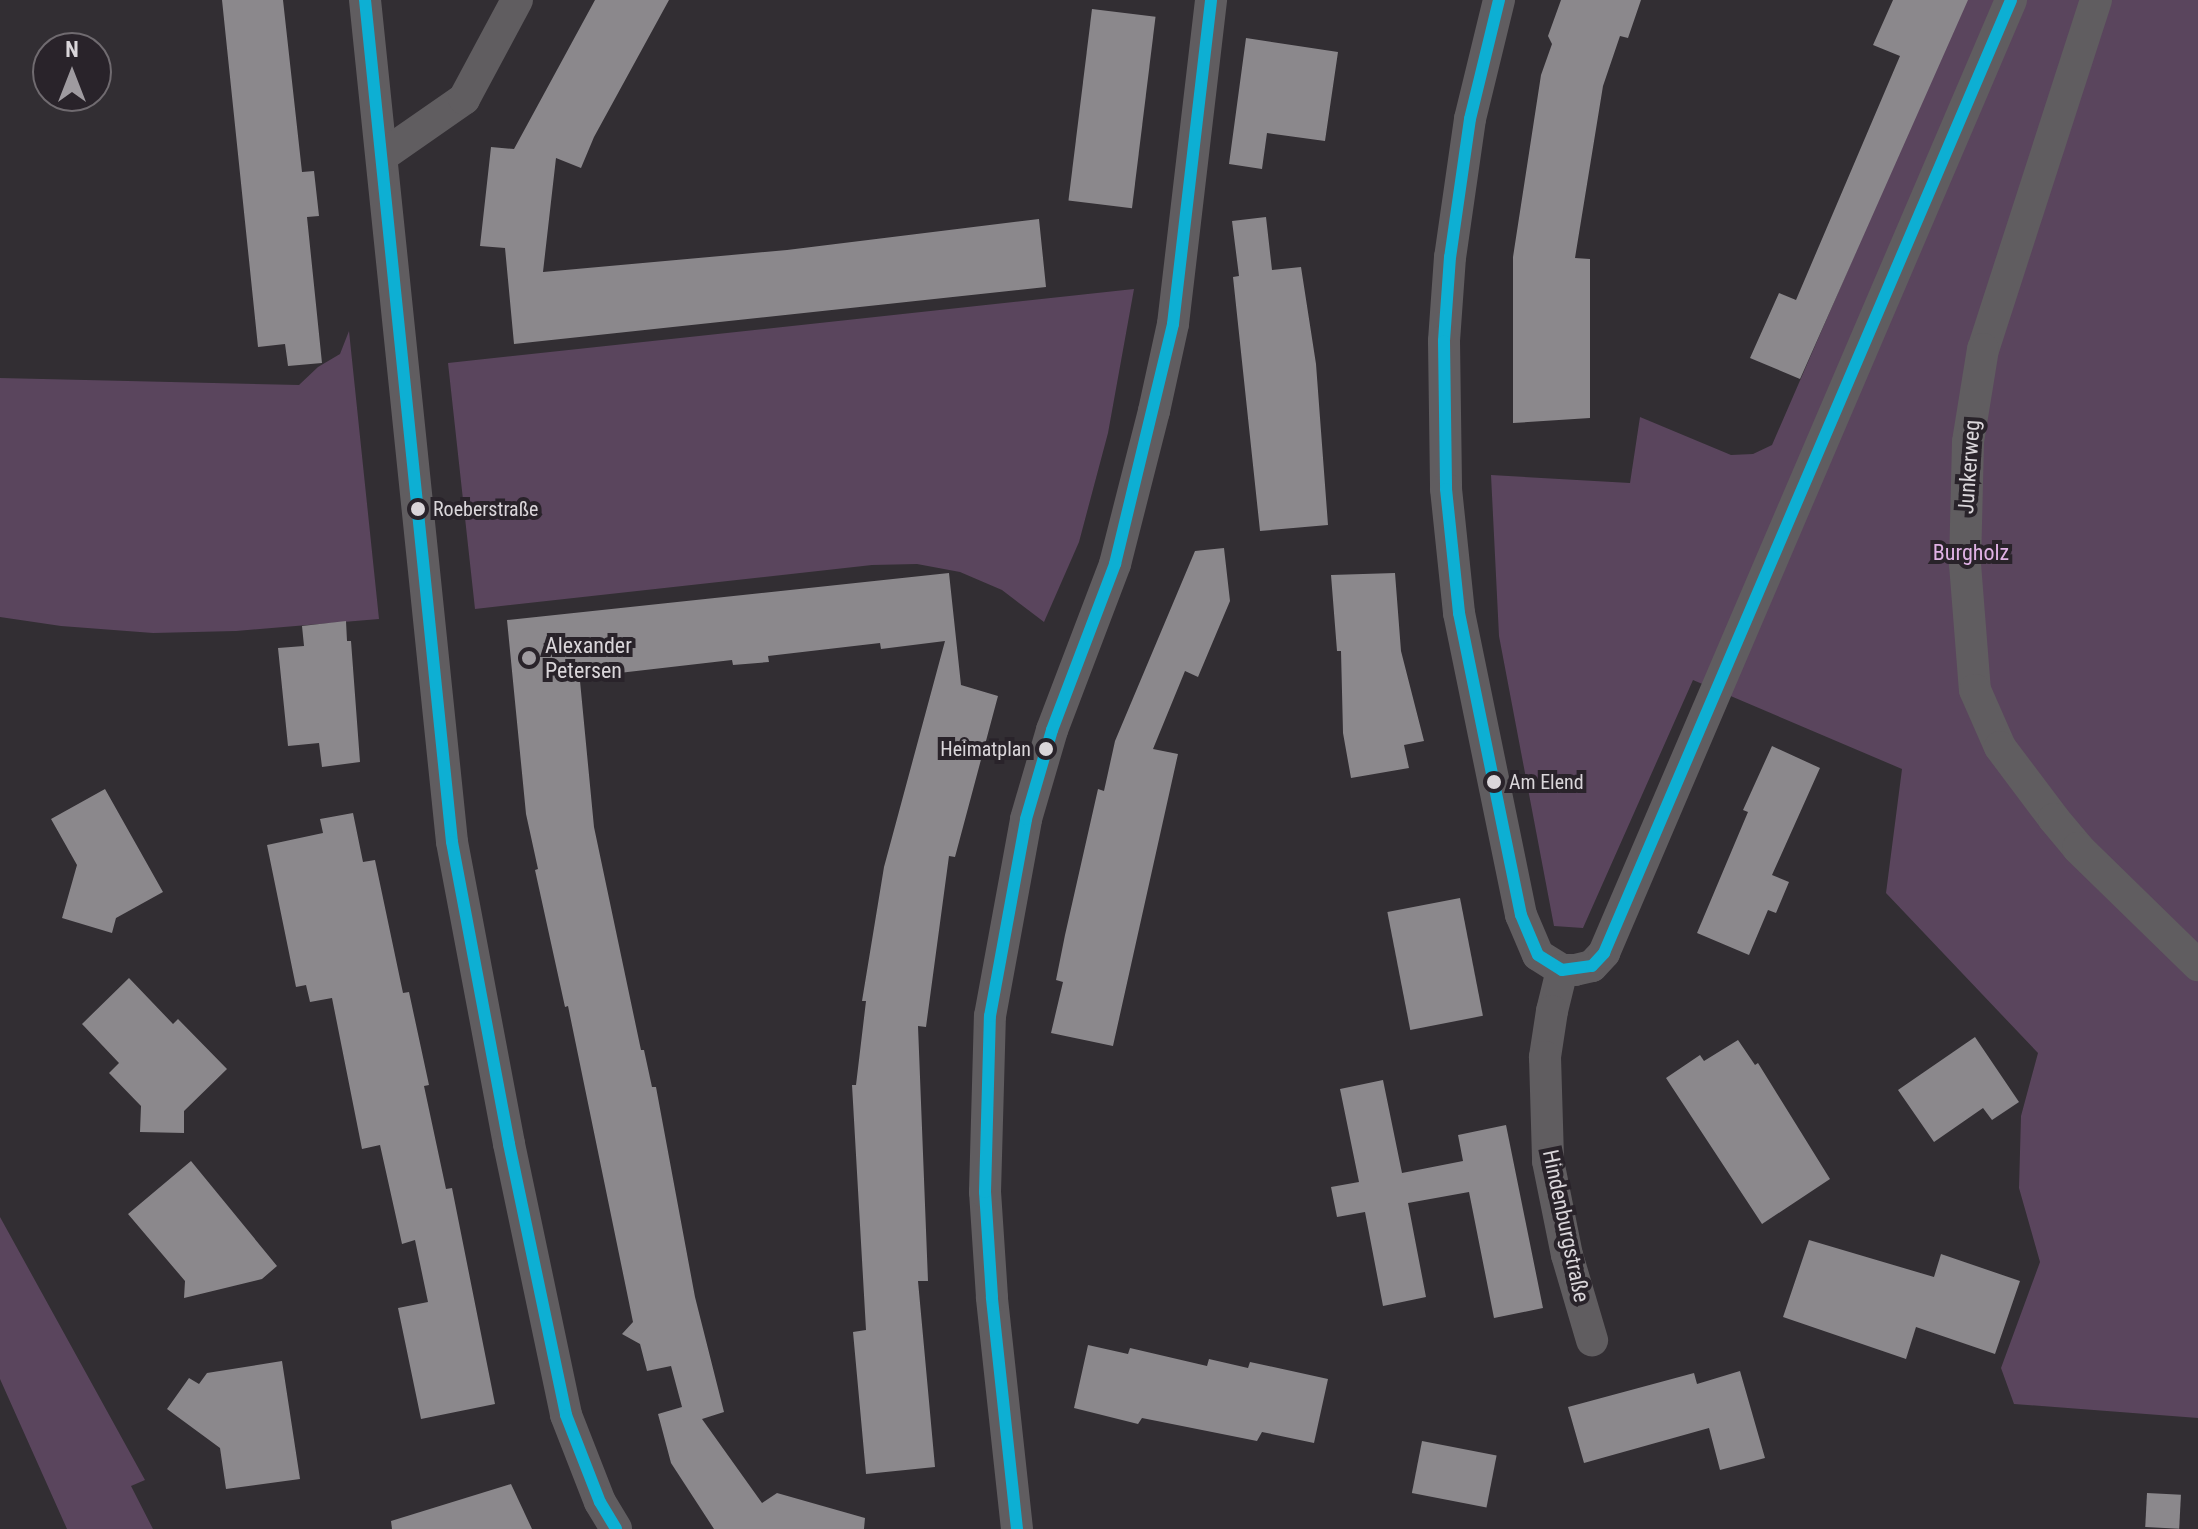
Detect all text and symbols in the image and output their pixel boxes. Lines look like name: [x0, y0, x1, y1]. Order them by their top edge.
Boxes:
north arrow: [32, 32, 112, 112]
text: N: [65, 37, 79, 62]
street label: Junkerweg: [1953, 419, 1985, 515]
place label: Roeberstraße: [433, 497, 538, 521]
marker: Roeberstraße: [410, 501, 426, 517]
park label: Burgholz: [1933, 540, 2009, 566]
place label: Alexander Petersen: [545, 632, 632, 684]
marker: Alexander Petersen: [520, 649, 538, 667]
place label: Heimatplan: [940, 737, 1031, 761]
marker: Heimatplan: [1038, 741, 1054, 757]
place label: Am Elend: [1509, 770, 1584, 794]
marker: Am Elend: [1486, 774, 1502, 790]
street label: Hindenburgstraße: [1537, 1147, 1595, 1305]

